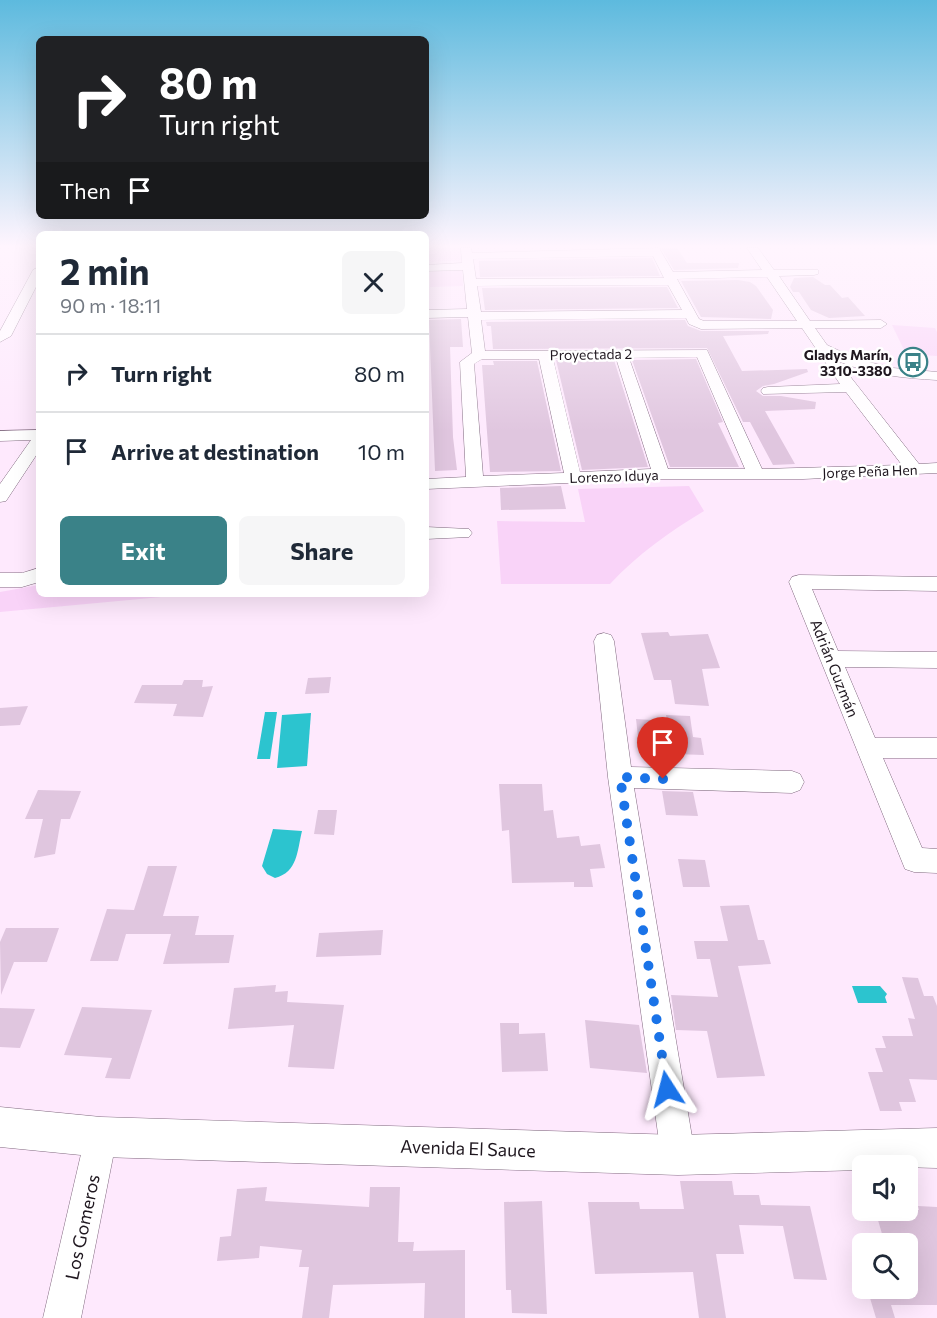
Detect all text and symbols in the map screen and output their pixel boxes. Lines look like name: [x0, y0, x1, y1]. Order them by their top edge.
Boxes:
text: 80 m: [159, 56, 258, 108]
icon: right: [60, 60, 138, 138]
text: Turn right: [159, 108, 279, 141]
icon: arrive: [123, 174, 156, 207]
text: Then: [60, 177, 111, 204]
text: 2 min: [60, 248, 150, 292]
button: close: [342, 251, 405, 314]
text: 90 m · 18:11: [60, 293, 161, 317]
street label: Proyectada 2: [550, 345, 633, 363]
place label: Gladys Marín, 3310-3380: [804, 346, 892, 379]
bus stop icon: Gladys Marín, 3310-3380: [897, 346, 929, 378]
icon: right: [60, 357, 93, 390]
text: Turn right: [111, 360, 212, 387]
text: 80 m: [354, 360, 405, 387]
icon: arrive: [60, 435, 93, 468]
text: Arrive at destination: [111, 438, 319, 465]
text: 10 m: [358, 438, 405, 465]
street label: Jorge Peña Hen: [822, 461, 918, 481]
street label: Lorenzo Iduya: [569, 466, 659, 486]
button: Exit: [60, 516, 227, 585]
button: Share: [239, 516, 405, 585]
street label: Adrián Guzmán: [807, 616, 863, 720]
pin: [637, 717, 688, 779]
icon: arrive: [646, 726, 679, 759]
position arrow: [635, 1057, 699, 1121]
street label: Avenida El Sauce: [400, 1135, 536, 1161]
map controls: [852, 1155, 918, 1299]
button: sound: [852, 1155, 918, 1221]
street label: Los Gomeros: [60, 1172, 104, 1282]
button: search: [852, 1233, 918, 1299]

